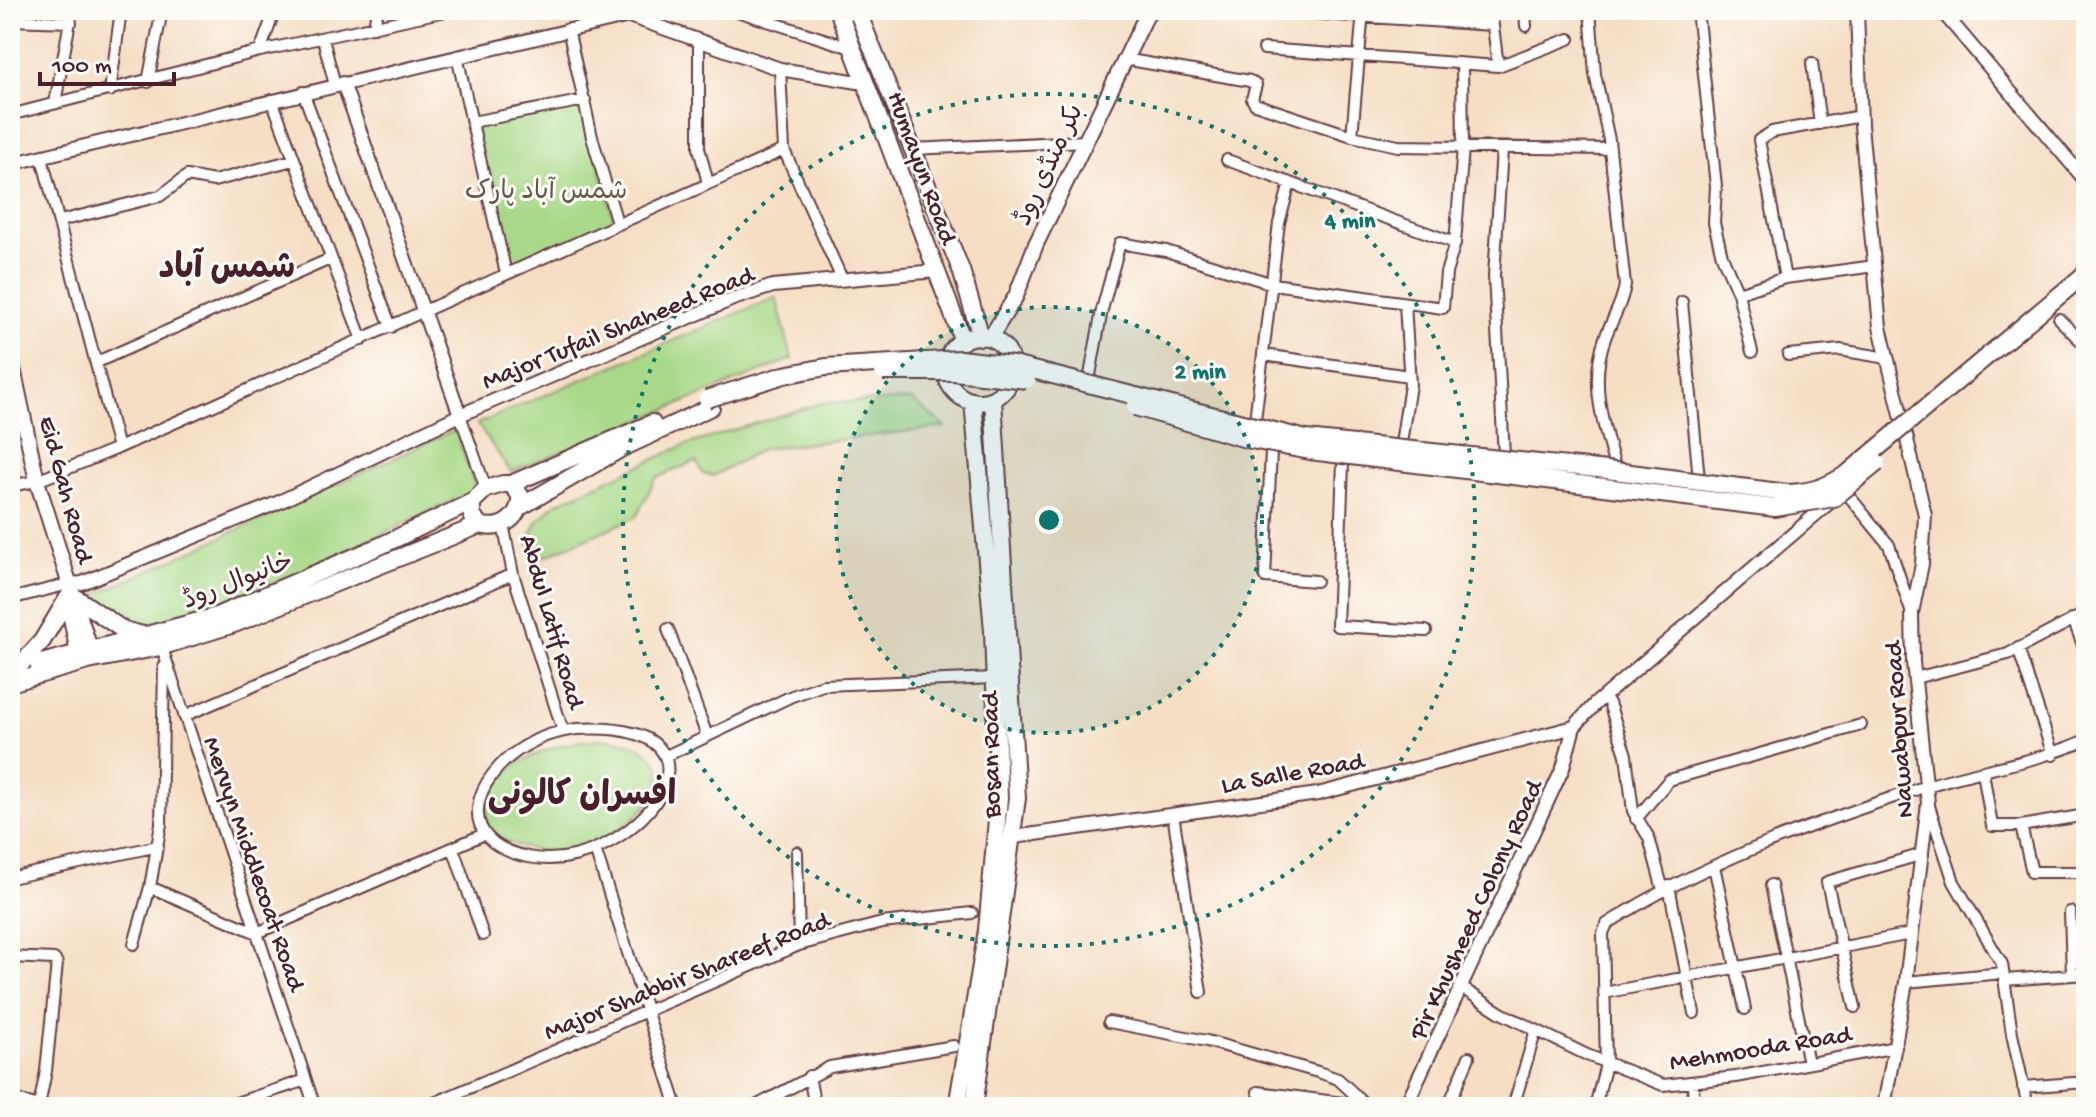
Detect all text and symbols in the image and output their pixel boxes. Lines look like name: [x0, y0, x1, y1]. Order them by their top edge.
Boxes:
scale bar: [40, 36, 174, 86]
text: 100 m: [51, 53, 112, 82]
street label: Humayun Road: [878, 88, 962, 251]
street label: بکر منڈی روڈ: [1009, 100, 1093, 232]
park label: شمس آباد پارک: [465, 176, 627, 209]
text: 4 min: [1324, 208, 1376, 237]
district label: شمس آباد: [159, 246, 295, 291]
street label: Major Tufail Shaheed Road: [478, 261, 761, 399]
text: 2 min: [1174, 359, 1226, 388]
street label: Eid Gah Road: [29, 413, 99, 569]
centre of rings: [1035, 506, 1063, 534]
street label: Abdul Latif Road: [510, 532, 590, 714]
street label: خانیوال روڈ: [178, 547, 298, 618]
street label: Nawabpur Road: [1880, 639, 1923, 819]
street label: Bosan Road: [977, 690, 1010, 819]
street label: Mervyn Middlecoat Road: [194, 733, 310, 997]
street label: La Salle Road: [1219, 747, 1368, 803]
district label: افسران کالونی: [488, 774, 676, 818]
street label: Pir Khusheed Colony Road: [1404, 775, 1553, 1046]
street label: Major Shabbir Shareef Road: [540, 906, 837, 1050]
street label: Mehmooda Road: [1668, 1021, 1855, 1080]

